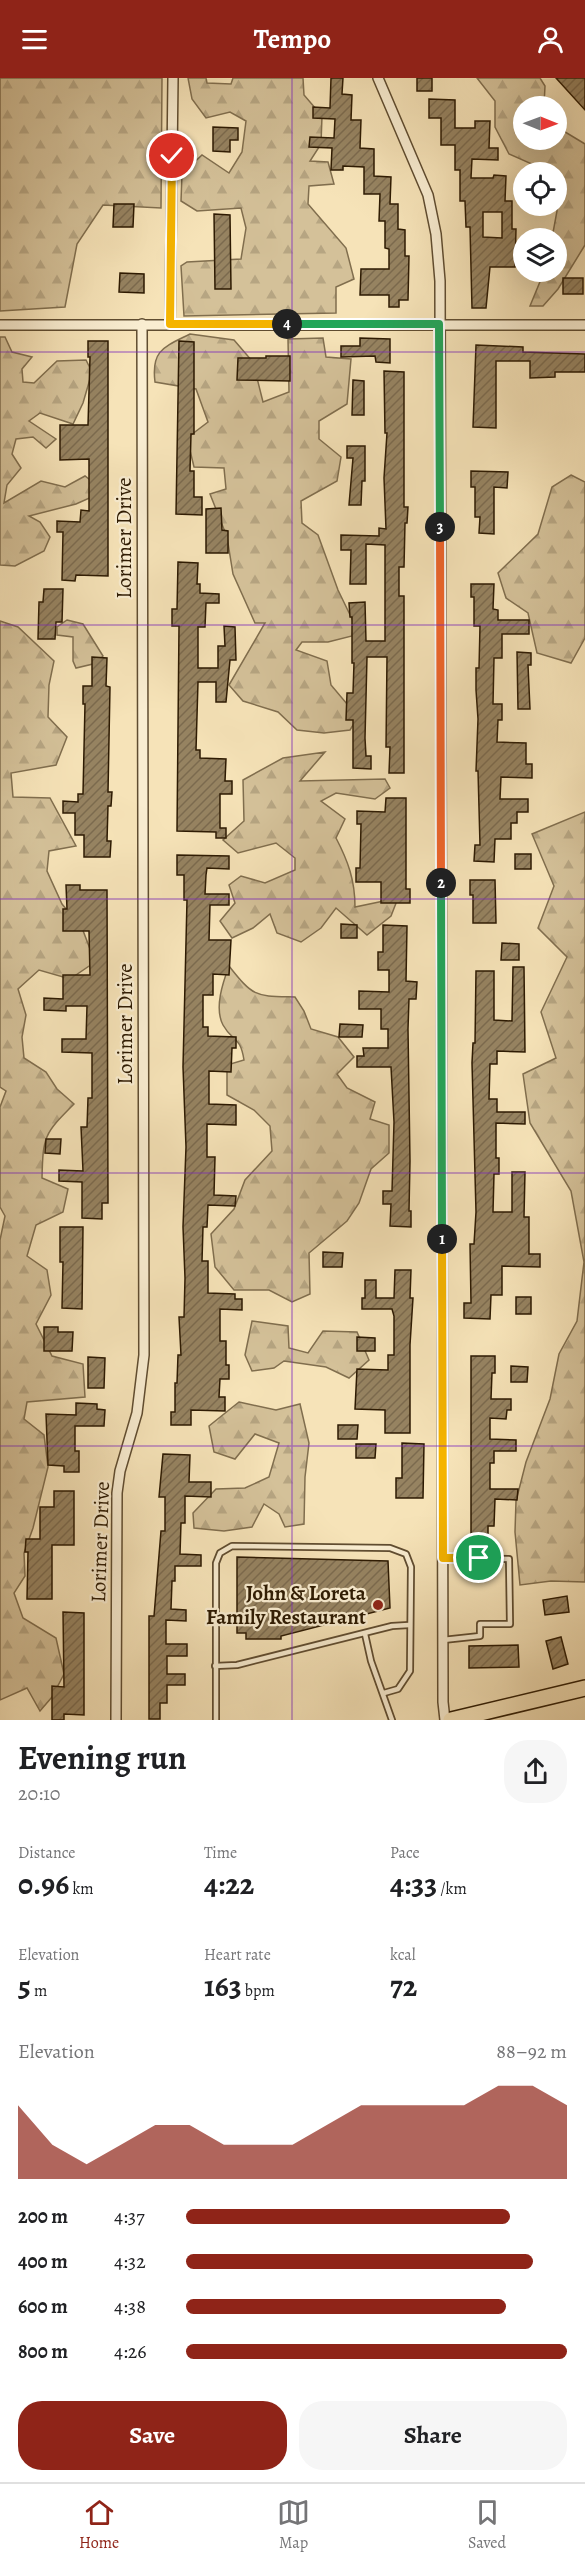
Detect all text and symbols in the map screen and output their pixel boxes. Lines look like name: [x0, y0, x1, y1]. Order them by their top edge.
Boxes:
text: Tempo: [254, 21, 331, 57]
icon: menu: [18, 23, 51, 56]
icon: person: [534, 23, 567, 56]
north arrow: [513, 96, 567, 150]
map controls: [513, 96, 567, 282]
pin: [146, 130, 197, 181]
icon: check: [155, 139, 188, 172]
button: locate: [513, 162, 567, 216]
button: layers: [513, 228, 567, 282]
pin: 4: [272, 309, 302, 339]
text: 4: [283, 313, 291, 335]
street label: Lorimer Drive: [110, 477, 138, 599]
pin: 3: [425, 512, 455, 542]
text: 3: [437, 516, 443, 538]
pin: 2: [426, 868, 456, 898]
text: 2: [437, 872, 445, 894]
street label: Lorimer Drive: [111, 963, 139, 1085]
pin: 1: [427, 1224, 457, 1254]
text: 1: [439, 1228, 445, 1250]
street label: Lorimer Drive: [84, 1481, 116, 1603]
pin: [453, 1532, 504, 1583]
icon: arrive: [462, 1541, 495, 1574]
place label: John & Loreta Family Restaurant: [206, 1579, 367, 1631]
marker: John & Loreta Family Restaurant: [371, 1598, 385, 1612]
text: Evening run: [18, 1735, 187, 1780]
button: share: [504, 1740, 567, 1803]
text: 20:10: [18, 1780, 60, 1807]
text: Distance: [18, 1842, 75, 1864]
text: Time: [204, 1842, 237, 1864]
text: Pace: [390, 1842, 420, 1864]
text: 0.96: [18, 1864, 69, 1904]
text: 4:22: [204, 1864, 254, 1904]
text: 4:33: [390, 1864, 437, 1904]
text: km: [69, 1878, 94, 1900]
text: /km: [437, 1878, 467, 1900]
text: Elevation: [18, 1944, 79, 1966]
text: Heart rate: [204, 1944, 271, 1966]
text: kcal: [390, 1944, 416, 1966]
text: 5: [18, 1966, 31, 2006]
text: 163: [204, 1966, 242, 2006]
text: 72: [390, 1966, 417, 2006]
text: m: [31, 1980, 47, 2002]
text: bpm: [242, 1980, 275, 2002]
text: Elevation: [18, 2038, 95, 2065]
text: 88–92 m: [496, 2038, 567, 2065]
text: 200 m: [18, 2203, 68, 2230]
text: 4:37: [114, 2203, 145, 2230]
text: 400 m: [18, 2248, 68, 2275]
text: 4:32: [114, 2248, 146, 2275]
text: 600 m: [18, 2293, 68, 2320]
text: 4:38: [114, 2293, 146, 2320]
text: 800 m: [18, 2338, 68, 2365]
text: 4:26: [114, 2338, 147, 2365]
button: Save: [18, 2401, 287, 2470]
button: Share: [299, 2401, 567, 2470]
tab: Home: [79, 2496, 119, 2554]
tab: Map: [277, 2496, 310, 2554]
tab: Saved: [468, 2496, 506, 2554]

